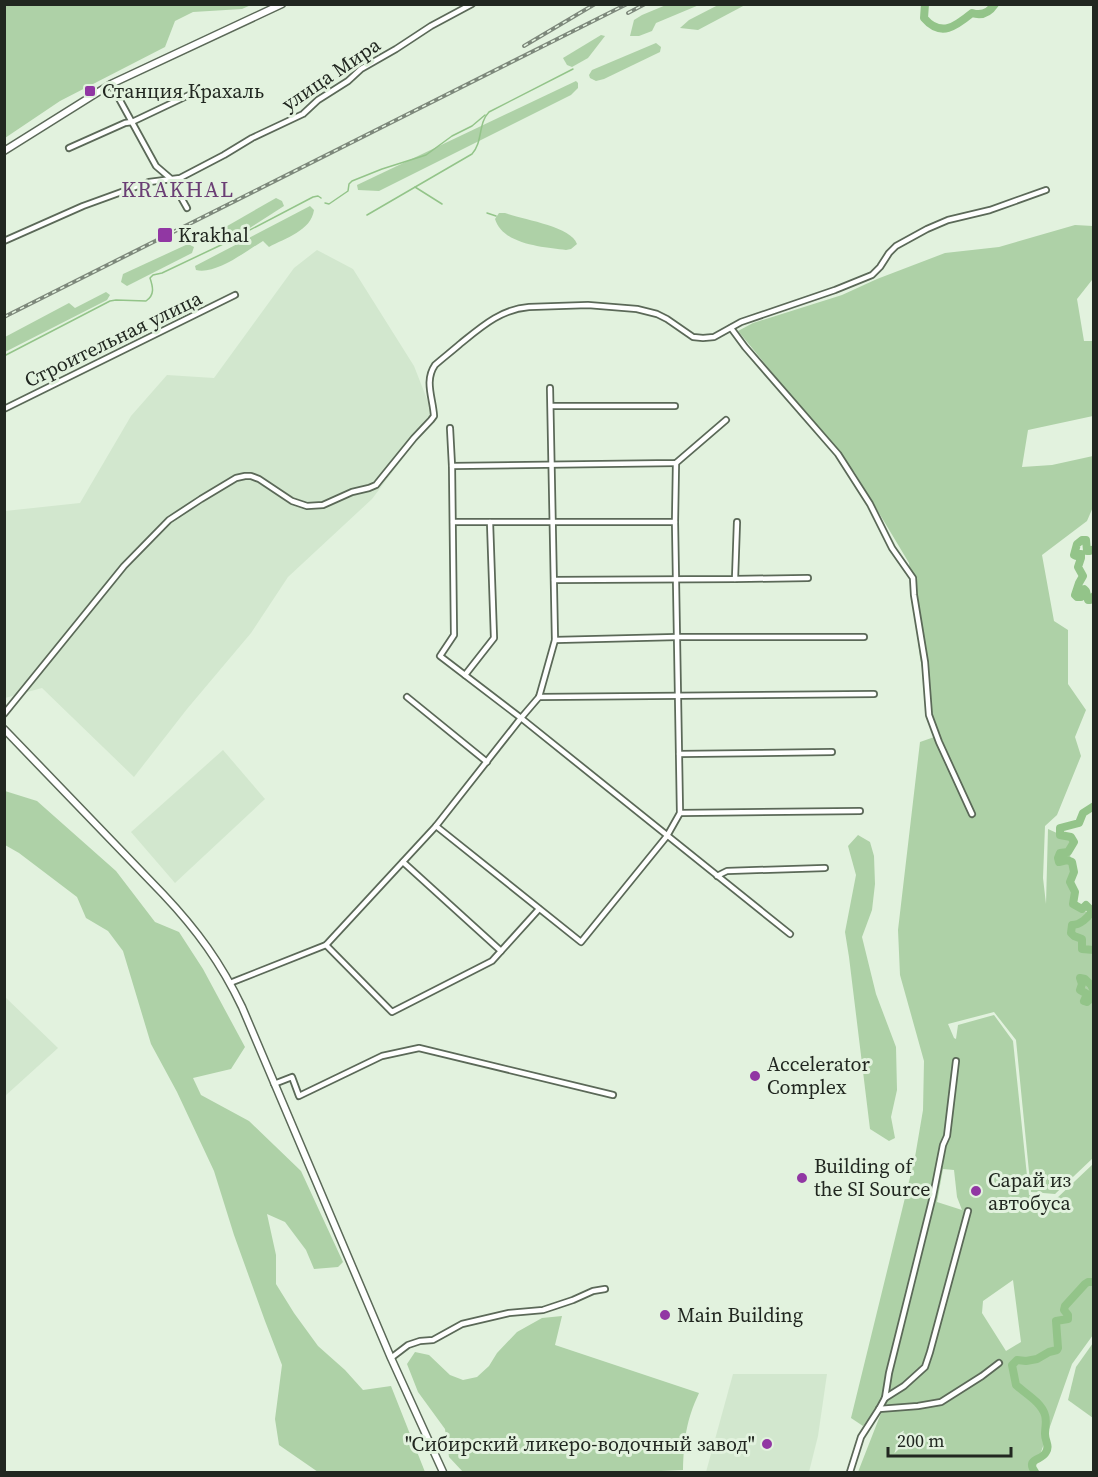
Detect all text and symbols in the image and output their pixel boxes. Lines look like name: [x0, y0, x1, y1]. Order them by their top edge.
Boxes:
street label: улица Мира: [276, 30, 387, 117]
place label: Станция Крахаль: [102, 77, 264, 105]
marker: Станция Крахаль: [83, 84, 97, 98]
district label: KRAKHAL: [121, 174, 235, 204]
place label: Krakhal: [178, 221, 249, 249]
marker: Krakhal: [156, 226, 174, 244]
street label: Строительная улица: [20, 284, 207, 394]
place label: Accelerator Complex: [767, 1050, 870, 1101]
marker: Accelerator Complex: [748, 1069, 762, 1083]
place label: Building of the SI Source: [814, 1152, 930, 1203]
place label: Сарай из автобуса: [988, 1166, 1071, 1217]
marker: Building of the SI Source: [795, 1171, 809, 1185]
marker: Сарай из автобуса: [969, 1184, 983, 1198]
place label: Main Building: [677, 1301, 803, 1329]
marker: Main Building: [658, 1308, 672, 1322]
scale bar: [888, 1420, 1011, 1458]
text: 200 m: [897, 1428, 944, 1453]
place label: "Сибирский ликеро-водочный завод": [405, 1430, 755, 1458]
marker: "Сибирский ликеро-водочный завод": [760, 1437, 774, 1451]

